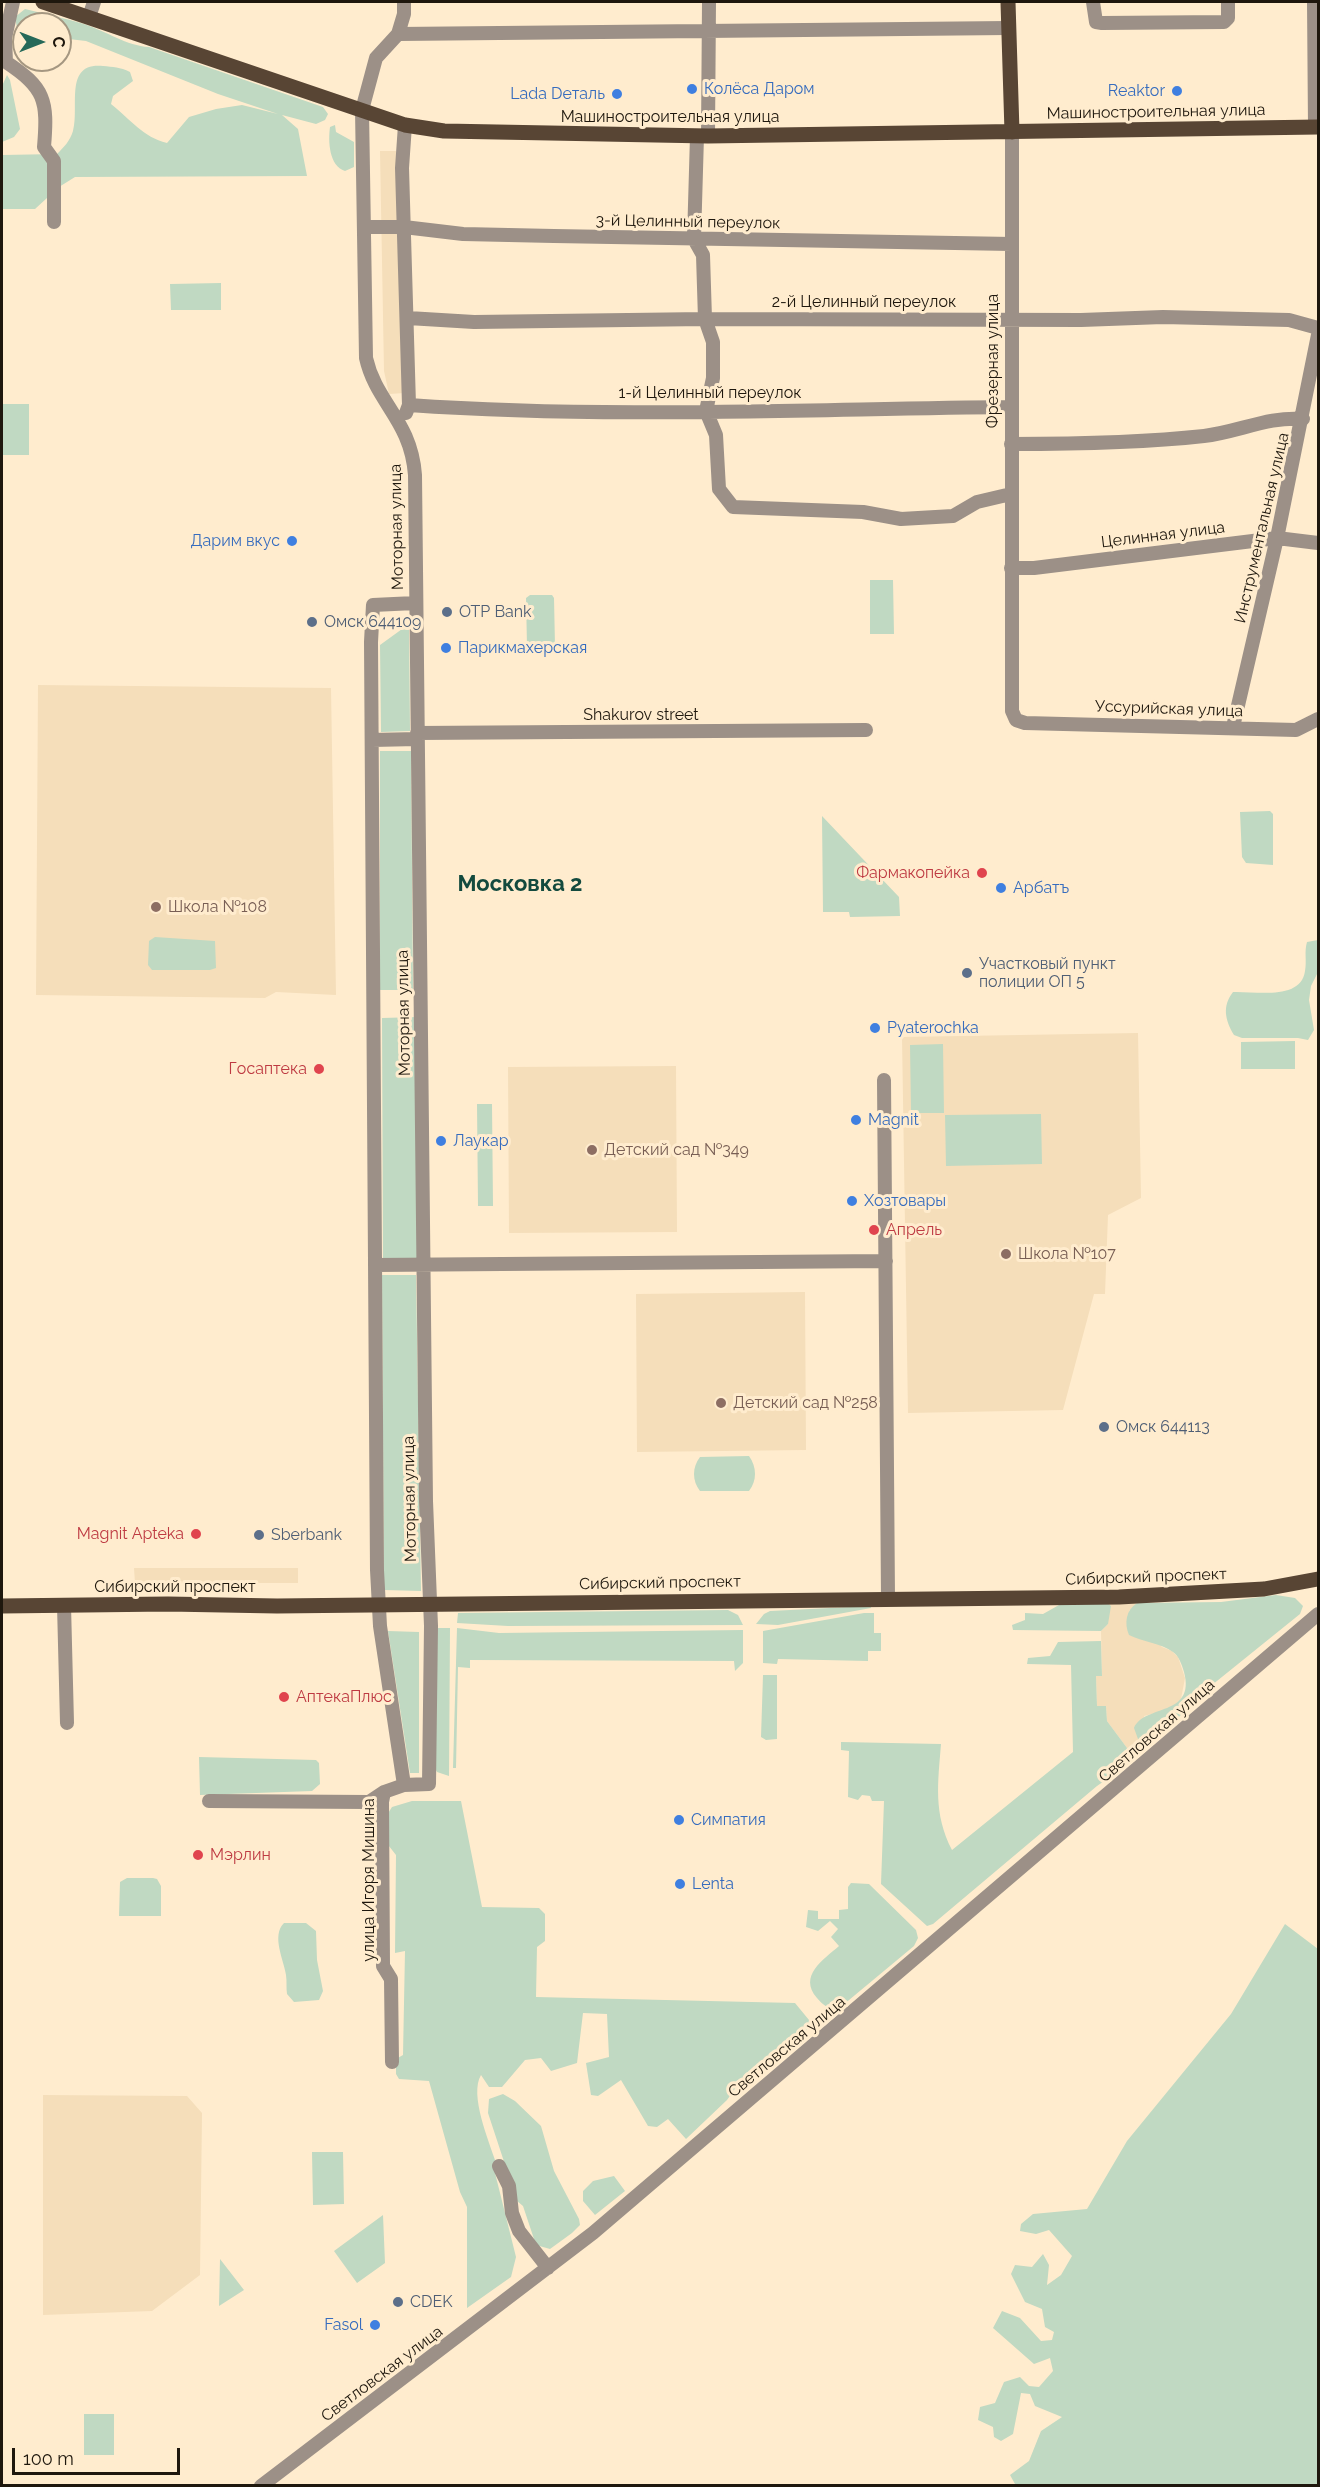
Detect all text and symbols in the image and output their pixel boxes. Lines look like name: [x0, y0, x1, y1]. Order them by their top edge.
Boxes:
north arrow: [12, 12, 72, 72]
text: С: [49, 37, 68, 47]
place label: Колёса Даром: [704, 79, 815, 99]
place label: Reaktor: [1108, 81, 1165, 101]
marker: Колёса Даром: [685, 82, 699, 96]
place label: Lada Dеталь: [510, 84, 605, 104]
marker: Reaktor: [1170, 84, 1184, 98]
marker: Lada Dеталь: [610, 87, 624, 101]
street label: Машиностроительная улица: [1046, 100, 1266, 124]
street label: Машиностроительная улица: [561, 107, 779, 127]
street label: 3-й Целинный переулок: [595, 211, 781, 233]
street label: 2-й Целинный переулок: [772, 292, 956, 312]
street label: Фрезерная улица: [983, 294, 1003, 428]
street label: 1-й Целинный переулок: [619, 383, 801, 403]
street label: Инструментальная улица: [1231, 431, 1293, 625]
street label: Моторная улица: [386, 464, 408, 590]
street label: Целинная улица: [1100, 518, 1226, 552]
place label: Дарим вкус: [191, 531, 280, 551]
marker: Дарим вкус: [285, 534, 299, 548]
place label: OTP Bank: [459, 602, 532, 622]
marker: OTP Bank: [440, 605, 454, 619]
place label: Омск 644109: [324, 612, 421, 632]
marker: Омск 644109: [305, 615, 319, 629]
place label: Парикмахерская: [458, 638, 587, 658]
marker: Парикмахерская: [439, 641, 453, 655]
street label: Уссурийская улица: [1095, 697, 1243, 721]
street label: Shakurov street: [583, 705, 699, 725]
place label: Фармакопейка: [856, 863, 970, 883]
marker: Фармакопейка: [975, 866, 989, 880]
district label: Московка 2: [457, 871, 583, 897]
place label: Арбатъ: [1013, 878, 1069, 898]
marker: Арбатъ: [994, 881, 1008, 895]
place label: Школа №108: [168, 897, 267, 917]
marker: Школа №108: [149, 900, 163, 914]
street label: Моторная улица: [393, 950, 415, 1076]
place label: Участковый пункт полиции ОП 5: [979, 954, 1116, 992]
marker: Участковый пункт полиции ОП 5: [960, 966, 974, 980]
place label: Pyaterochka: [887, 1018, 979, 1038]
marker: Pyaterochka: [868, 1021, 882, 1035]
place label: Госаптека: [229, 1059, 307, 1079]
marker: Госаптека: [312, 1062, 326, 1076]
place label: Magnit: [868, 1110, 919, 1130]
marker: Magnit: [849, 1113, 863, 1127]
place label: Лаукар: [453, 1131, 509, 1151]
marker: Лаукар: [434, 1134, 448, 1148]
place label: Детский сад №349: [604, 1140, 749, 1160]
marker: Детский сад №349: [585, 1143, 599, 1157]
place label: Хозтовары: [864, 1191, 946, 1211]
marker: Хозтовары: [845, 1194, 859, 1208]
place label: Апрель: [886, 1220, 942, 1240]
marker: Апрель: [867, 1223, 881, 1237]
place label: Школа №107: [1018, 1244, 1116, 1264]
marker: Школа №107: [999, 1247, 1013, 1261]
place label: Детский сад №258: [733, 1393, 878, 1413]
marker: Детский сад №258: [714, 1396, 728, 1410]
place label: Омск 644113: [1116, 1417, 1210, 1437]
marker: Омск 644113: [1097, 1420, 1111, 1434]
street label: Моторная улица: [399, 1436, 421, 1562]
place label: Magnit Apteka: [77, 1524, 184, 1544]
place label: Sberbank: [271, 1525, 342, 1545]
marker: Magnit Apteka: [189, 1527, 203, 1541]
marker: Sberbank: [252, 1528, 266, 1542]
street label: Сибирский проспект: [1065, 1565, 1227, 1589]
street label: Сибирский проспект: [579, 1572, 741, 1594]
street label: Сибирский проспект: [94, 1577, 256, 1597]
street label: Светловская улица: [1095, 1675, 1219, 1787]
place label: АптекаПлюс: [296, 1687, 392, 1707]
marker: АптекаПлюс: [277, 1690, 291, 1704]
street label: улица Игоря Мишина: [359, 1798, 379, 1962]
place label: Симпатия: [691, 1810, 766, 1830]
marker: Симпатия: [672, 1813, 686, 1827]
place label: Мэрлин: [210, 1845, 271, 1865]
marker: Мэрлин: [191, 1848, 205, 1862]
place label: Lenta: [692, 1874, 734, 1894]
marker: Lenta: [673, 1877, 687, 1891]
street label: Светловская улица: [724, 1992, 850, 2102]
place label: CDEK: [410, 2292, 452, 2312]
marker: CDEK: [391, 2295, 405, 2309]
place label: Fasol: [324, 2315, 363, 2335]
marker: Fasol: [368, 2318, 382, 2332]
street label: Светловская улица: [317, 2322, 447, 2426]
scale bar: [15, 2436, 183, 2474]
text: 100 m: [23, 2448, 74, 2469]

